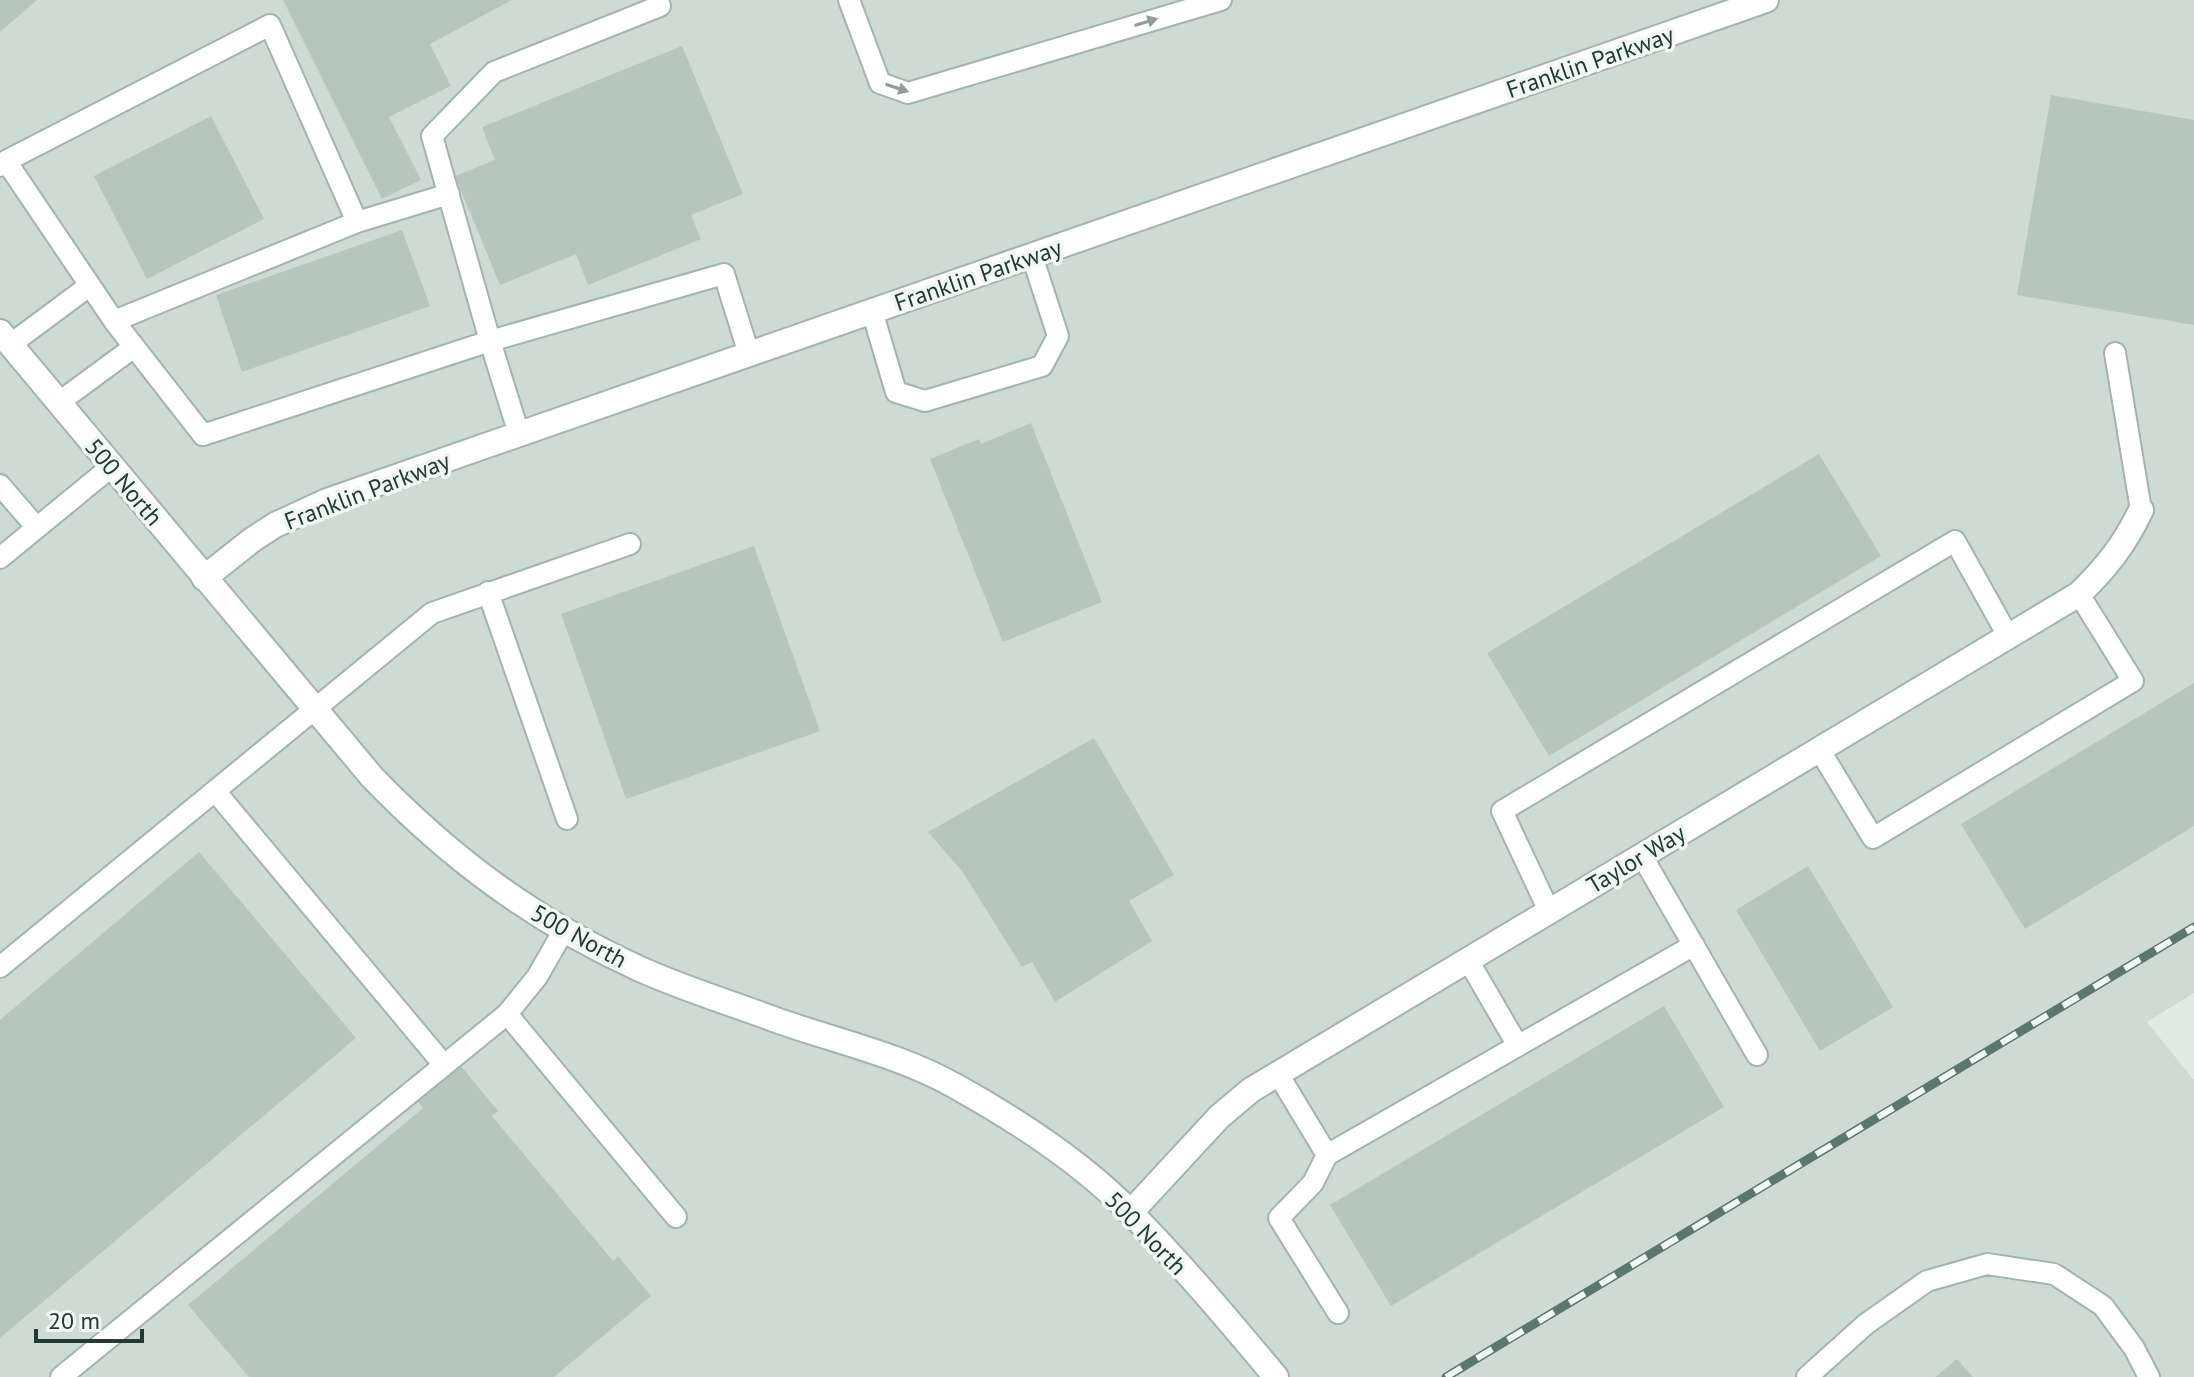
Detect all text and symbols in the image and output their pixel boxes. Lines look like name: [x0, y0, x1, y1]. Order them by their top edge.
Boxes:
one-way arrow: [1134, 15, 1158, 28]
street label: Franklin Parkway: [1502, 19, 1678, 105]
one-way arrow: [885, 83, 909, 95]
street label: Franklin Parkway: [890, 232, 1066, 318]
street label: 500 North: [78, 432, 170, 532]
street label: Franklin Parkway: [280, 445, 454, 537]
street label: Taylor Way: [1581, 817, 1691, 901]
street label: 500 North: [526, 897, 632, 975]
street label: 500 North: [1098, 1185, 1194, 1281]
scale bar: [36, 1293, 142, 1343]
text: 20 m: [48, 1305, 100, 1336]

